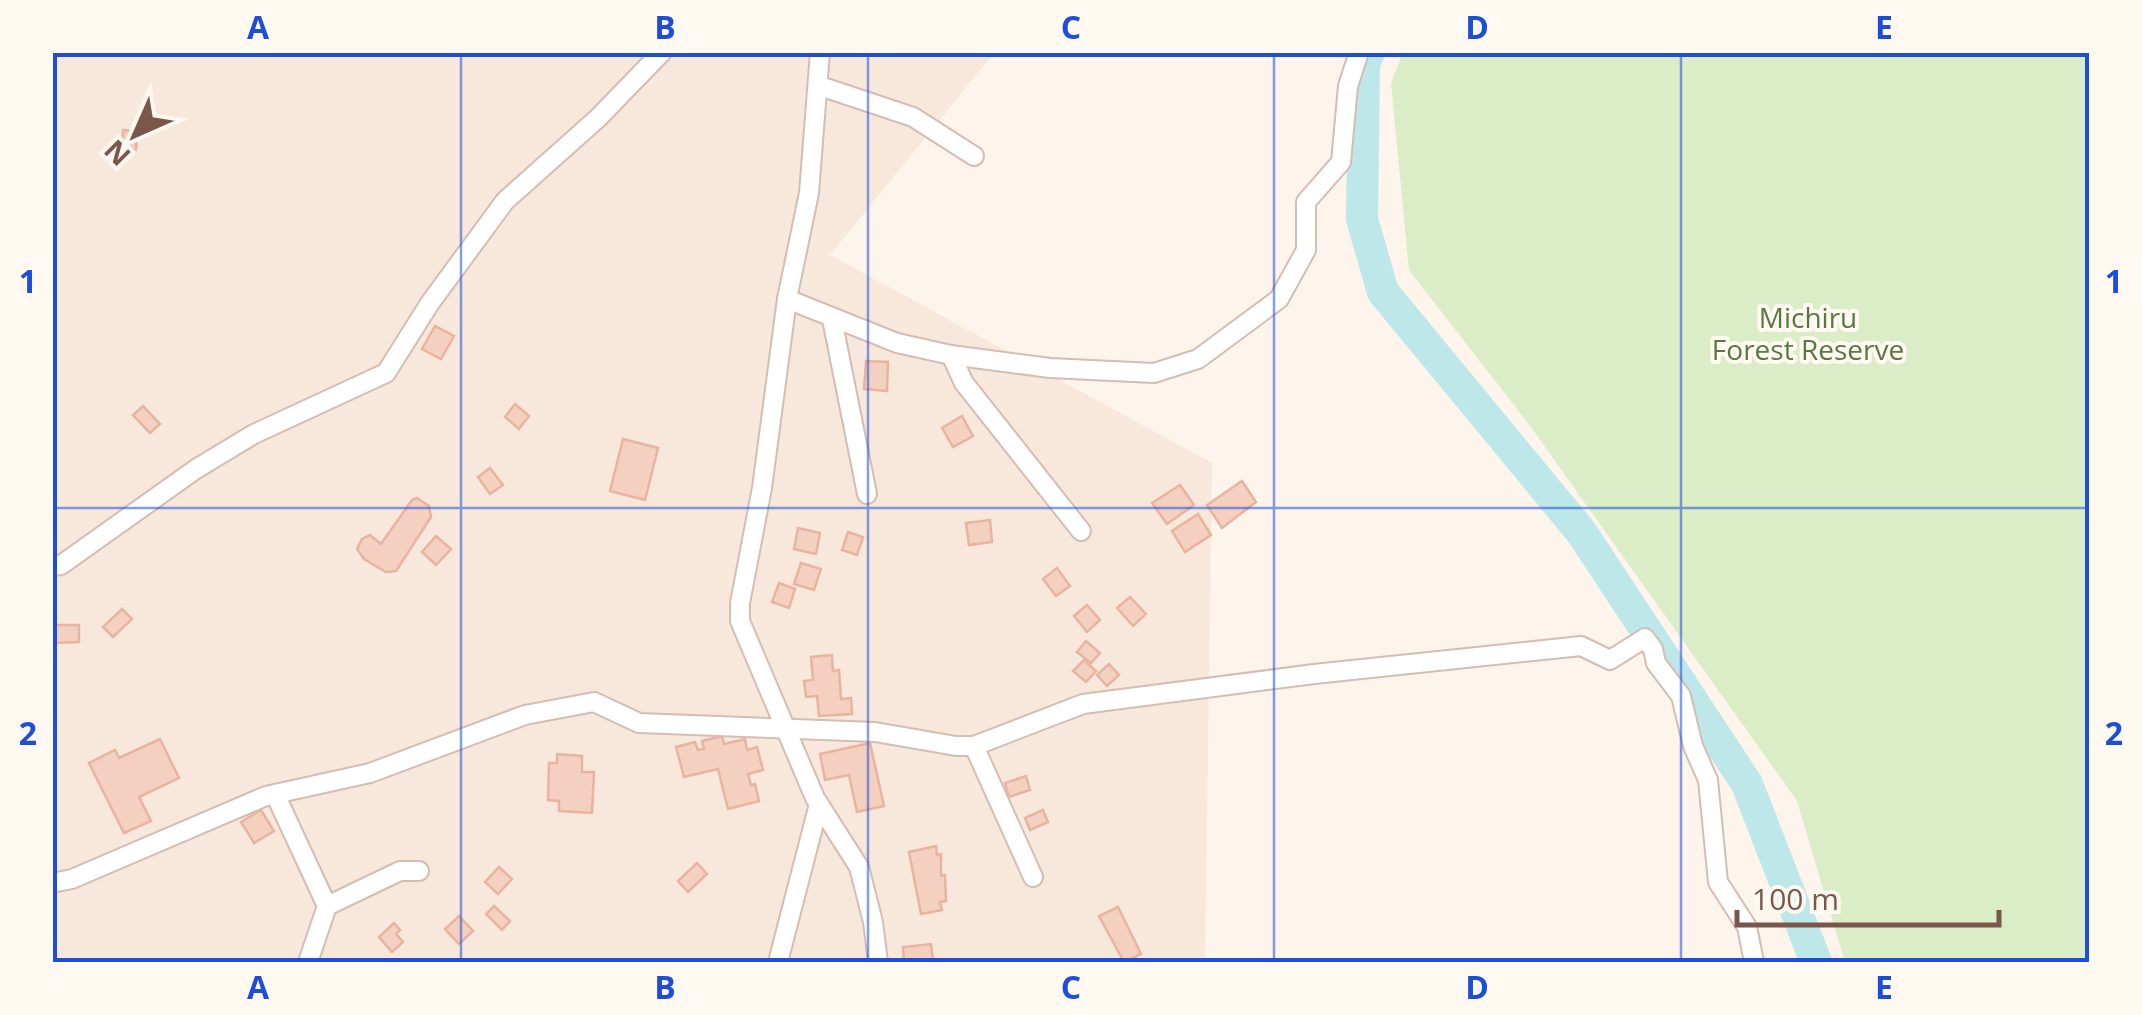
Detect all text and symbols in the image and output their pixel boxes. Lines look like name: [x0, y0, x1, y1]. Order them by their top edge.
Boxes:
text: A: [247, 5, 270, 48]
text: B: [654, 5, 676, 48]
text: C: [1061, 5, 1081, 48]
text: D: [1465, 5, 1489, 48]
text: E: [1875, 5, 1893, 48]
north arrow: [85, 85, 185, 185]
text: N: [95, 132, 138, 175]
text: 1: [19, 259, 37, 302]
text: 1: [2105, 259, 2123, 302]
park label: Michiru Forest Reserve: [1712, 298, 1904, 368]
text: 2: [19, 711, 37, 754]
text: 2: [2105, 711, 2123, 754]
scale bar: [1737, 865, 2000, 927]
text: 100 m: [1752, 878, 1839, 919]
text: A: [247, 965, 270, 1008]
text: B: [654, 965, 676, 1008]
text: C: [1061, 965, 1081, 1008]
text: D: [1465, 965, 1489, 1008]
text: E: [1875, 965, 1893, 1008]

